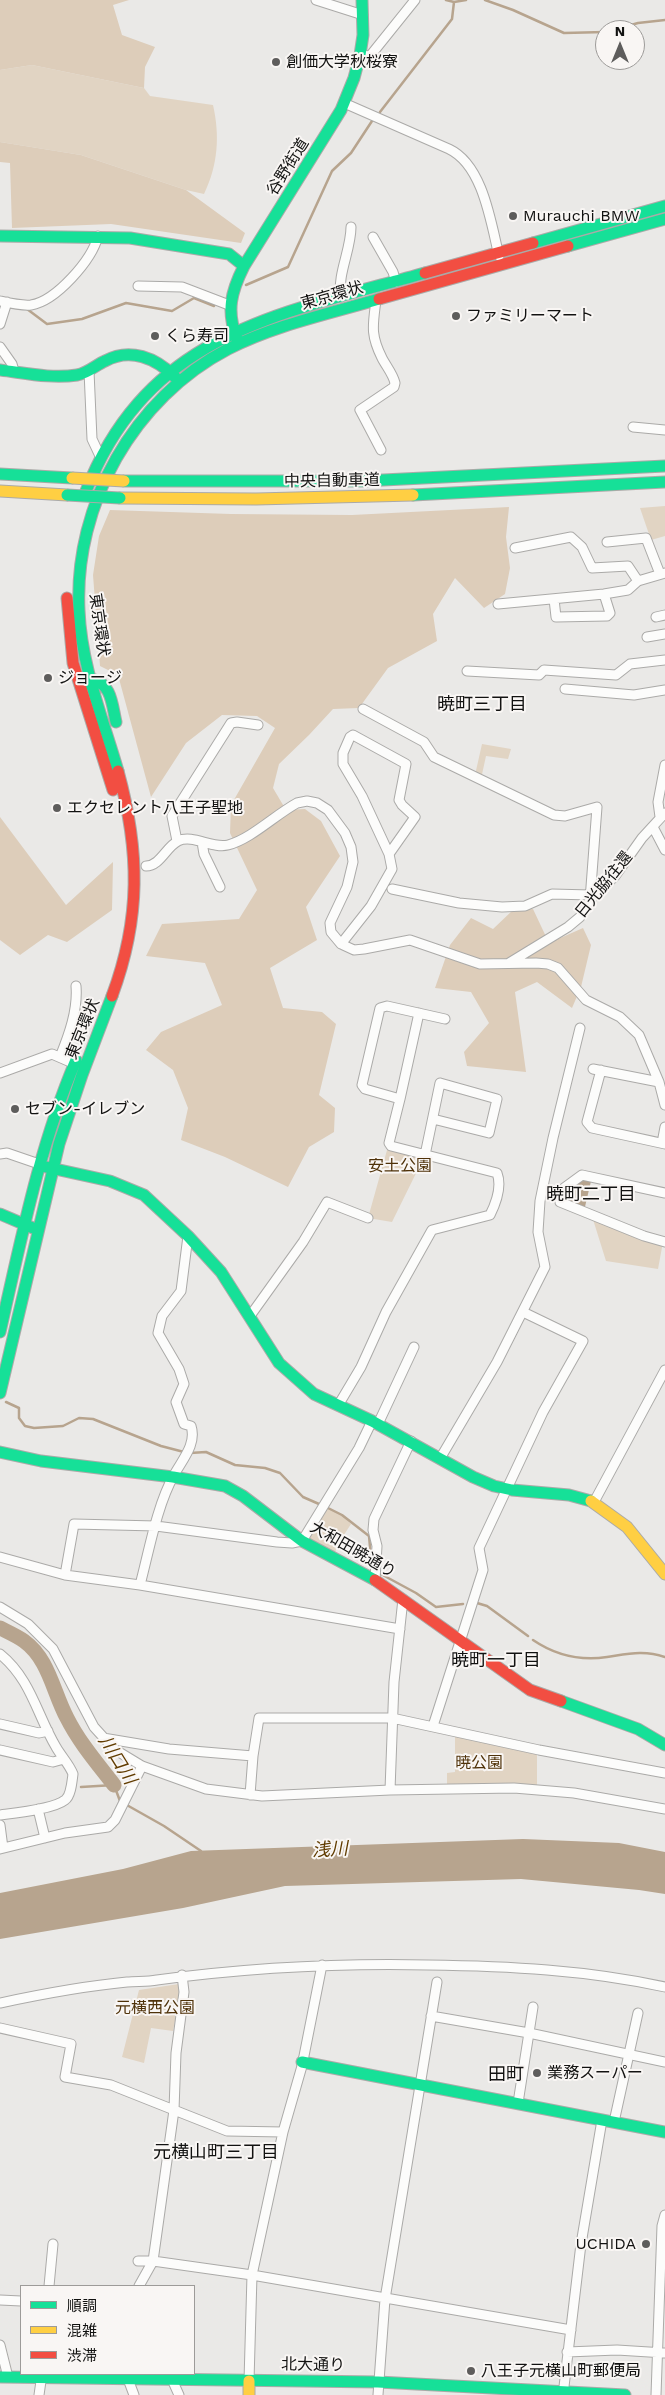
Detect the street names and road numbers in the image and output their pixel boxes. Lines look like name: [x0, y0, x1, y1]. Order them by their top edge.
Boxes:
street label: 谷野街道: [263, 135, 313, 199]
street label: 東京環状: [299, 278, 365, 314]
street label: 中央自動車道: [284, 471, 380, 491]
street label: 東京環状: [85, 592, 113, 658]
street label: 日光脇往還: [571, 848, 637, 922]
street label: 東京環状: [62, 996, 104, 1062]
street label: 大和田暁通り: [307, 1518, 399, 1582]
street label: 北大通り: [281, 2355, 345, 2375]

